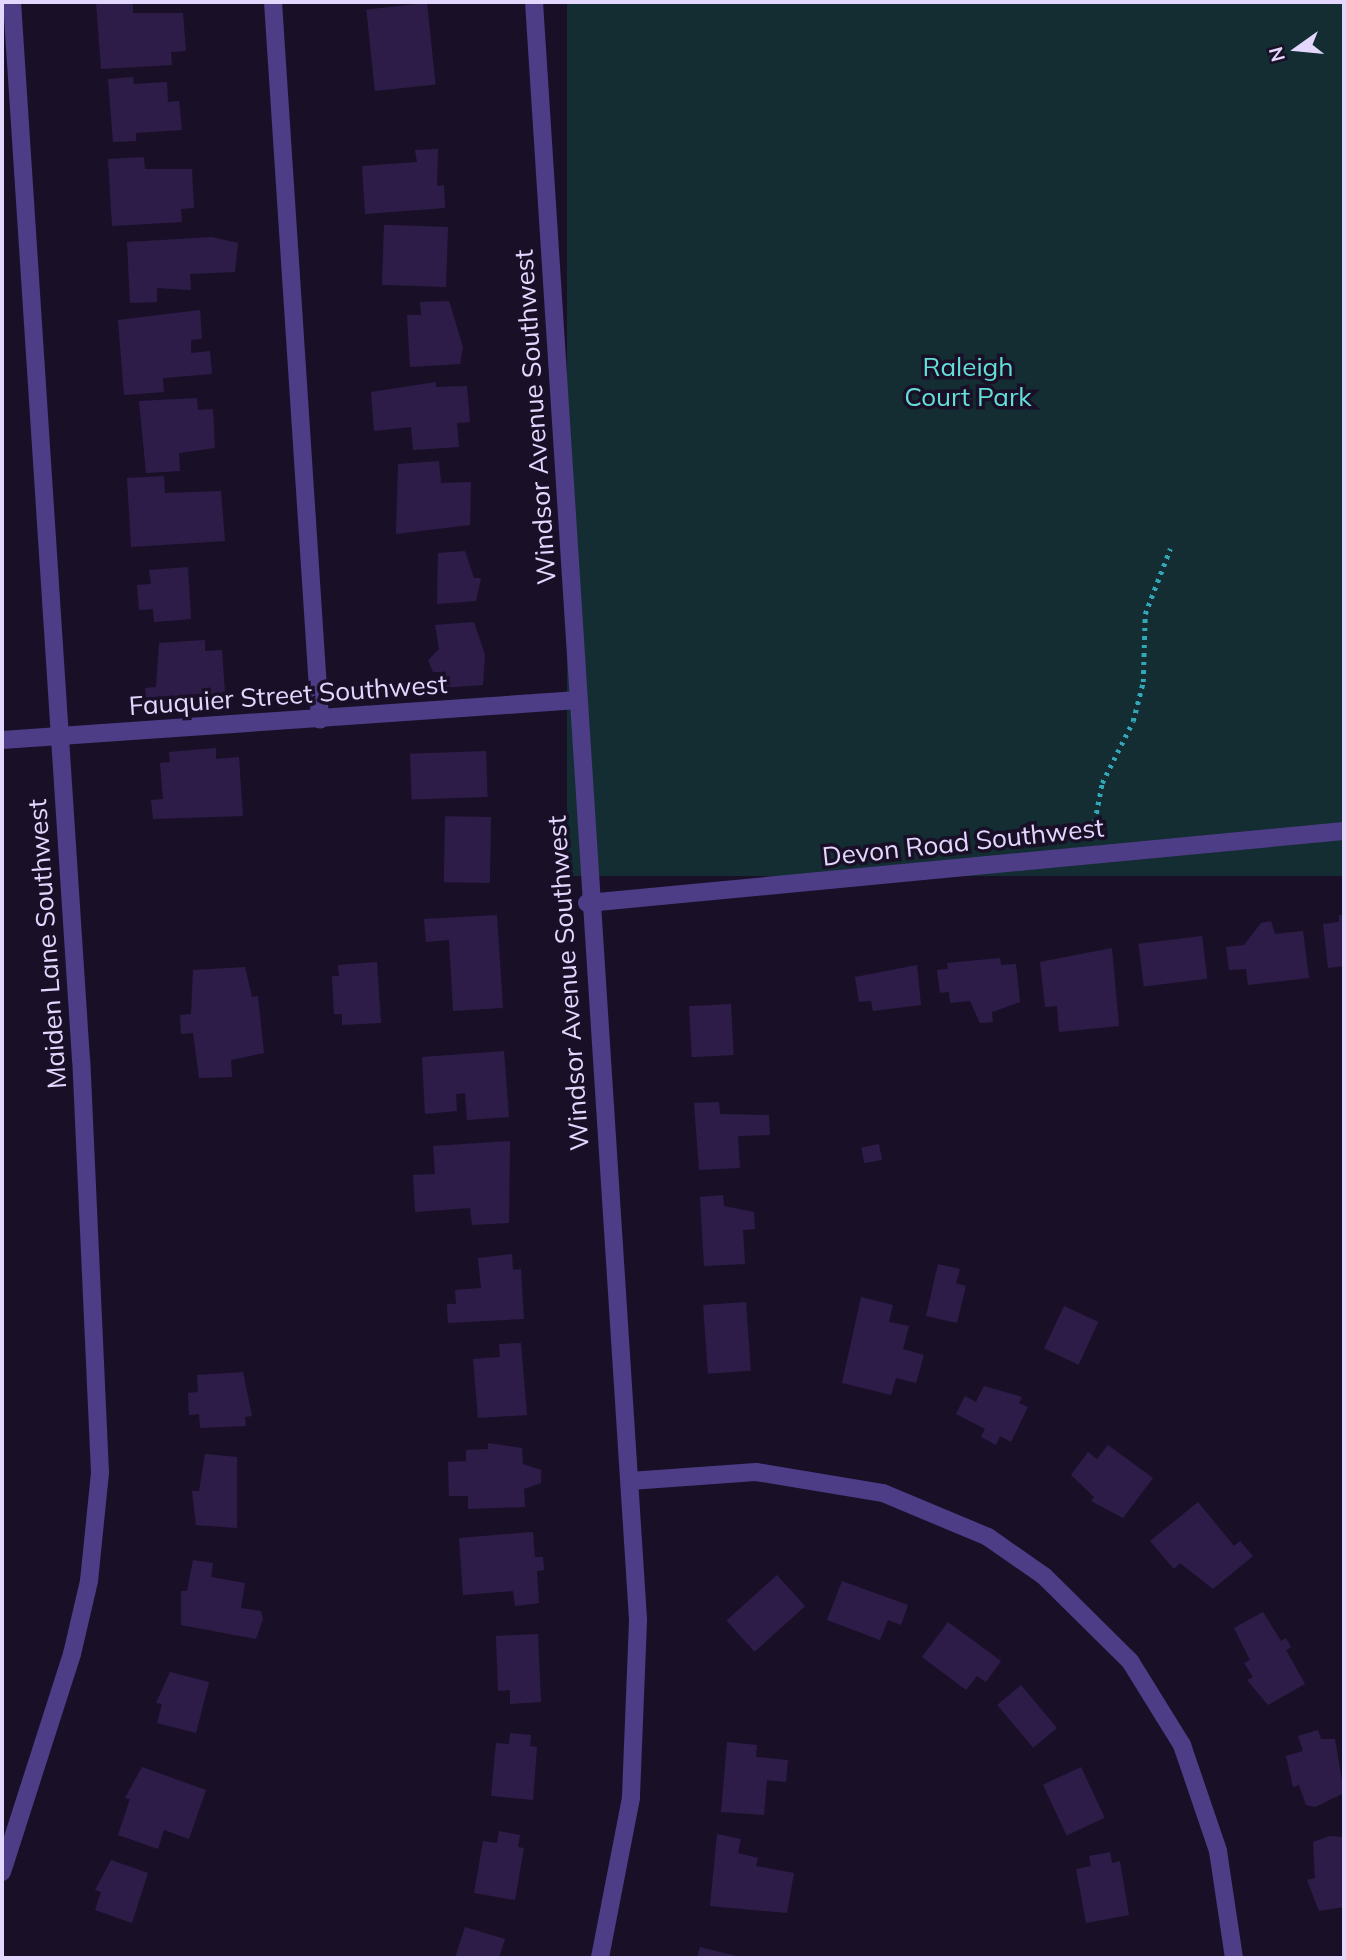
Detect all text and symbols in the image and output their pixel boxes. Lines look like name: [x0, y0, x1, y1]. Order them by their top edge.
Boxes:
north arrow: [1262, 14, 1332, 84]
text: N: [1263, 44, 1290, 64]
street label: Windsor Avenue Southwest: [508, 248, 562, 586]
park label: Raleigh Court Park: [904, 351, 1032, 412]
street label: Fauquier Street Southwest: [128, 668, 448, 722]
street label: Maiden Lane Southwest: [21, 798, 73, 1090]
street label: Devon Road Southwest: [821, 812, 1105, 872]
street label: Windsor Avenue Southwest: [541, 814, 595, 1152]

